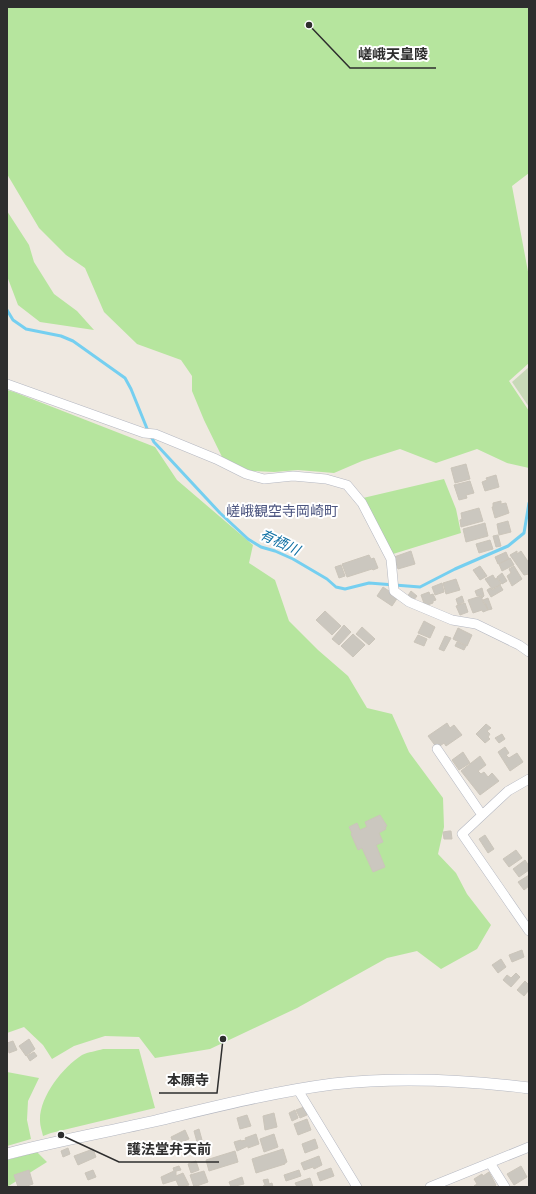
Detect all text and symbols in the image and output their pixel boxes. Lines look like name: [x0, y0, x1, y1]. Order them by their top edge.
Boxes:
callout: 嵯峨天皇陵: [350, 42, 436, 68]
text: 嵯峨天皇陵: [358, 46, 428, 62]
district label: 嵯峨観空寺岡崎町: [226, 503, 338, 519]
water label: 有栖川: [258, 526, 304, 559]
callout: 本願寺: [159, 1067, 217, 1093]
text: 本願寺: [167, 1072, 209, 1088]
callout: 護法堂弁天前: [119, 1136, 219, 1162]
text: 護法堂弁天前: [127, 1141, 211, 1157]

